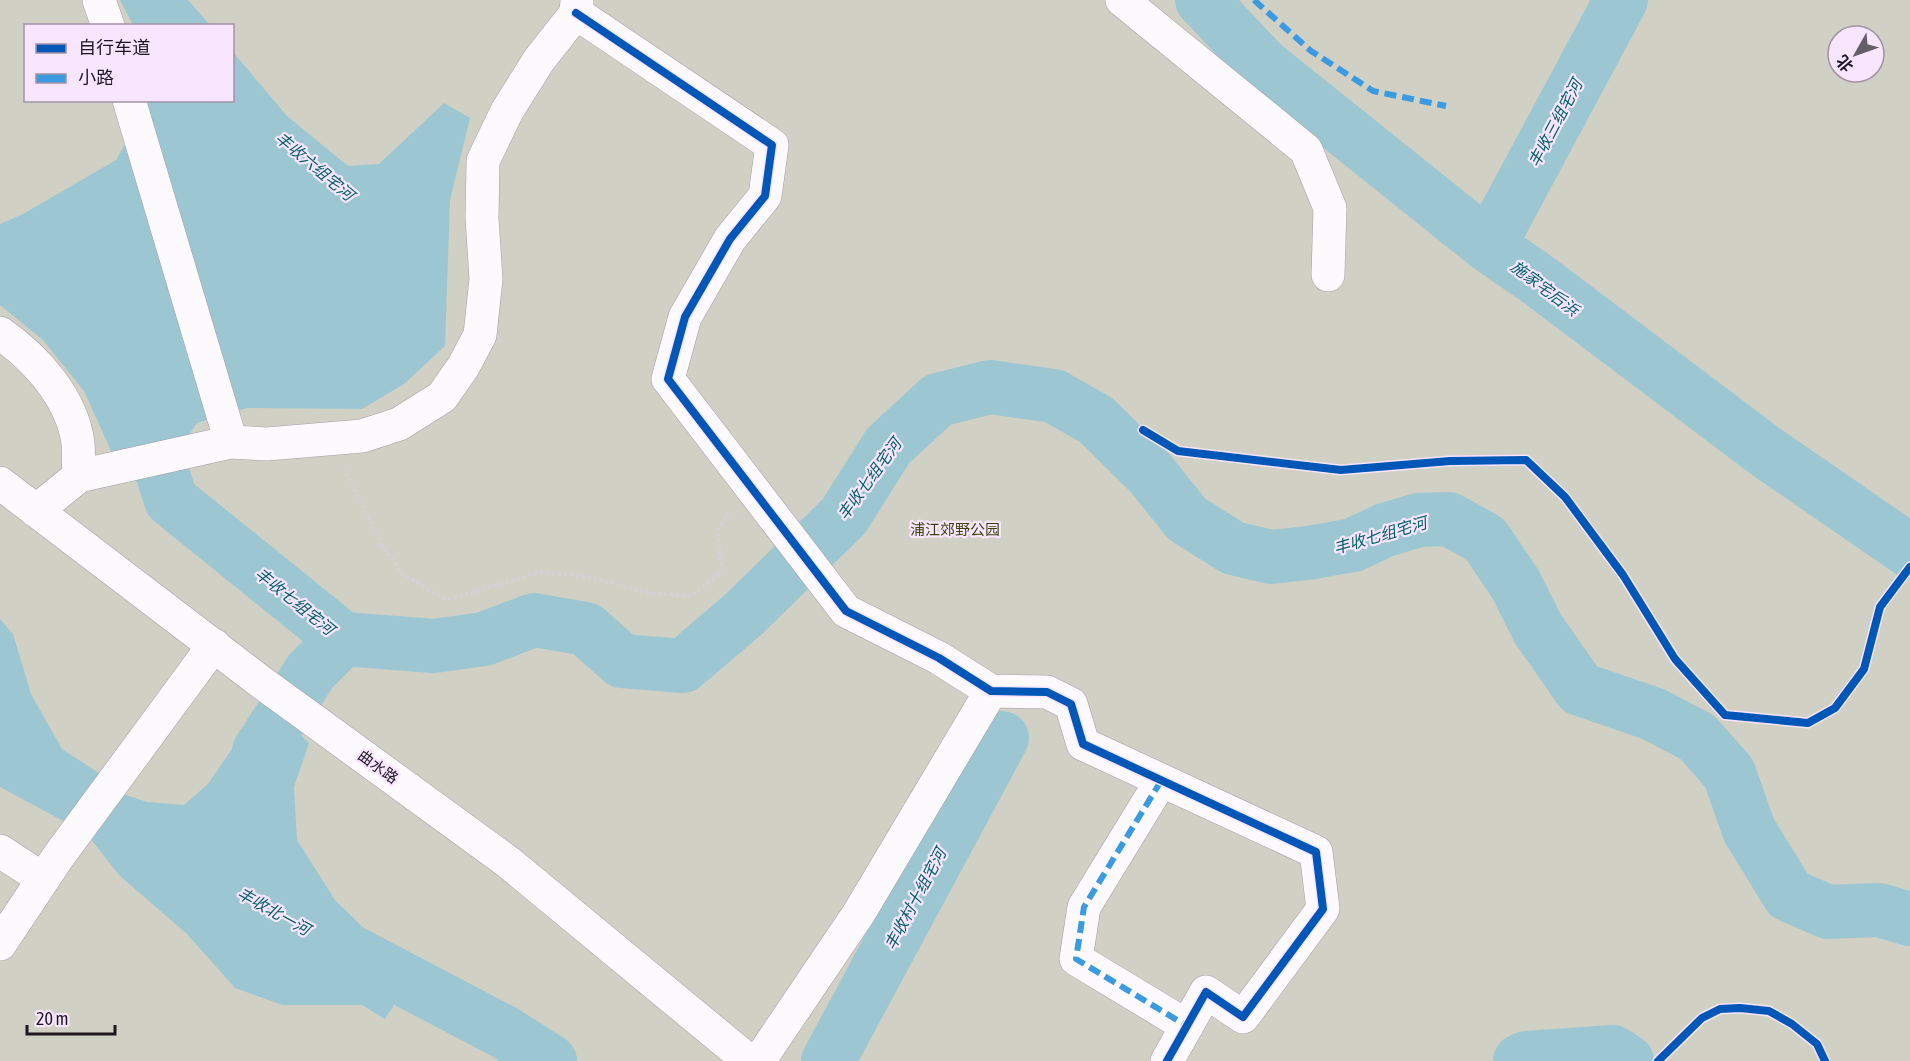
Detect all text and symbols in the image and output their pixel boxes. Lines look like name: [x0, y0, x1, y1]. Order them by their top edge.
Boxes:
legend: [24, 24, 234, 102]
north arrow: [1826, 24, 1886, 84]
text: 自行车道: [78, 37, 150, 58]
text: 北: [1832, 52, 1857, 76]
text: 小路: [78, 67, 114, 88]
water label: 丰收三组宅河: [1525, 74, 1587, 170]
water label: 丰收六组宅河: [272, 128, 360, 206]
water label: 施家宅后浜: [1508, 257, 1584, 320]
water label: 丰收七组宅河: [834, 432, 906, 523]
water label: 丰收七组宅河: [1331, 512, 1431, 557]
park label: 浦江郊野公园: [910, 521, 1000, 538]
water label: 丰收七组宅河: [252, 564, 340, 640]
street label: 曲水路: [355, 746, 401, 787]
water label: 丰收村十组宅河: [881, 843, 951, 953]
water label: 丰收北一河: [235, 884, 316, 940]
scale bar: [27, 998, 116, 1036]
text: 20 m: [36, 1008, 68, 1029]

